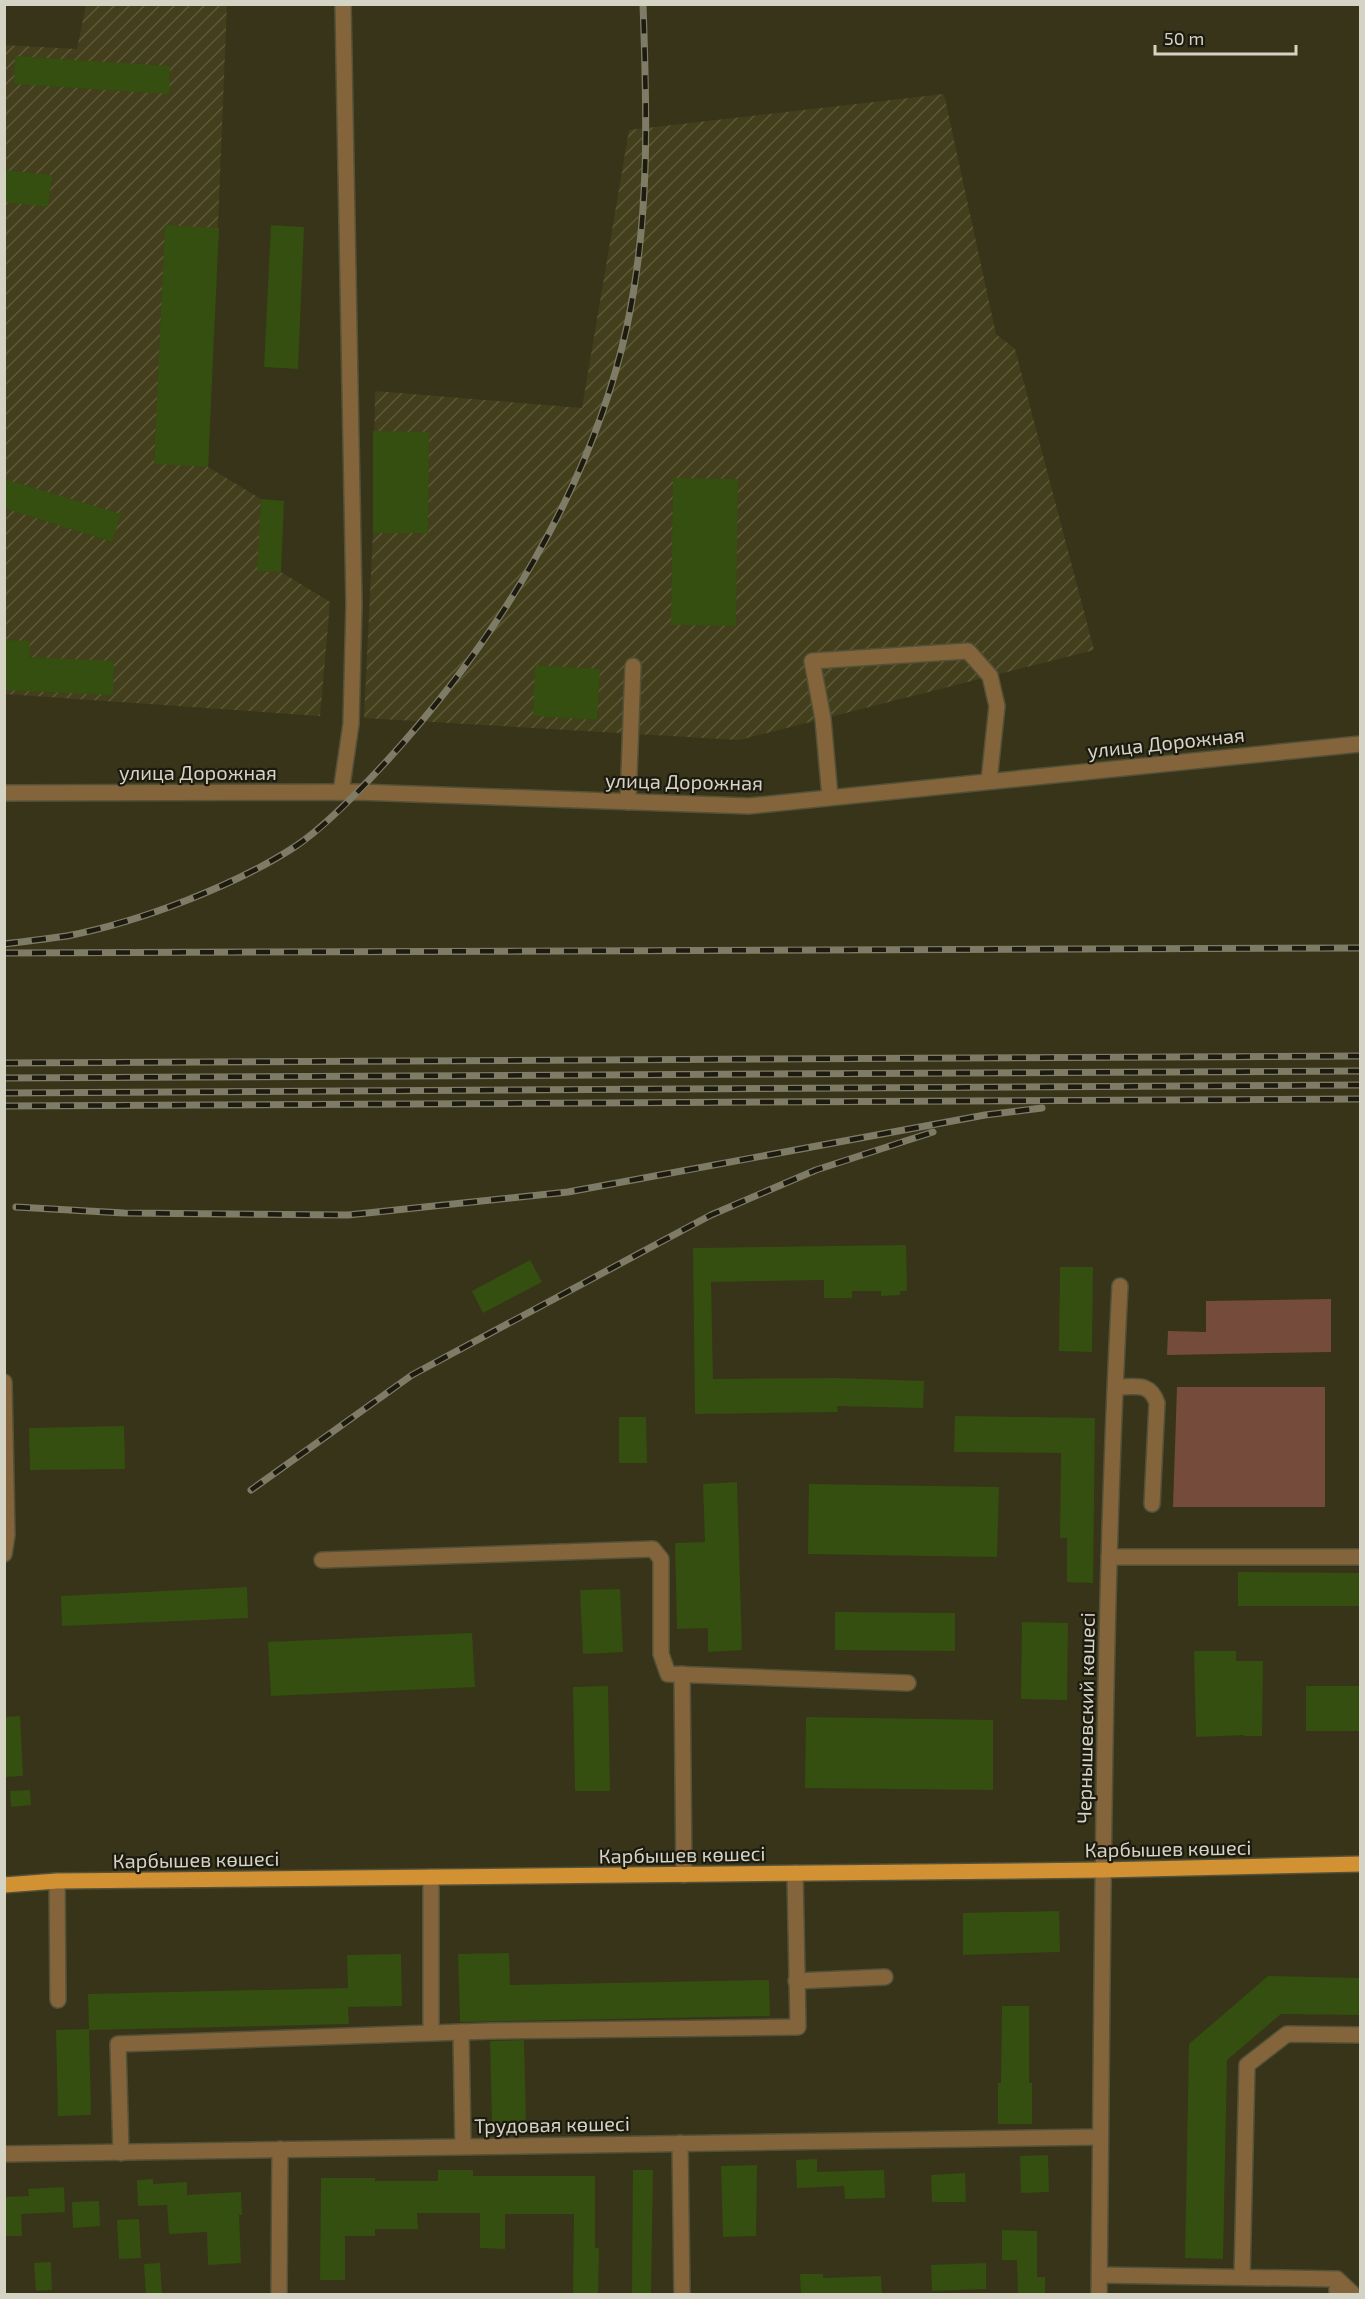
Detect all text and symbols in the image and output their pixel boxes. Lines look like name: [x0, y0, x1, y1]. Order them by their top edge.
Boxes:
scale bar: [1155, 18, 1296, 56]
text: 50 m: [1164, 27, 1204, 49]
street label: улица Дорожная: [1086, 722, 1246, 763]
street label: улица Дорожная: [119, 760, 277, 785]
street label: улица Дорожная: [605, 768, 763, 795]
street label: Чернышевский көшесі: [1071, 1612, 1099, 1824]
street label: Карбышев көшесі: [1084, 1835, 1252, 1861]
street label: Карбышев көшесі: [598, 1841, 766, 1867]
street label: Карбышев көшесі: [112, 1846, 280, 1872]
street label: Трудовая көшесі: [474, 2111, 630, 2138]

